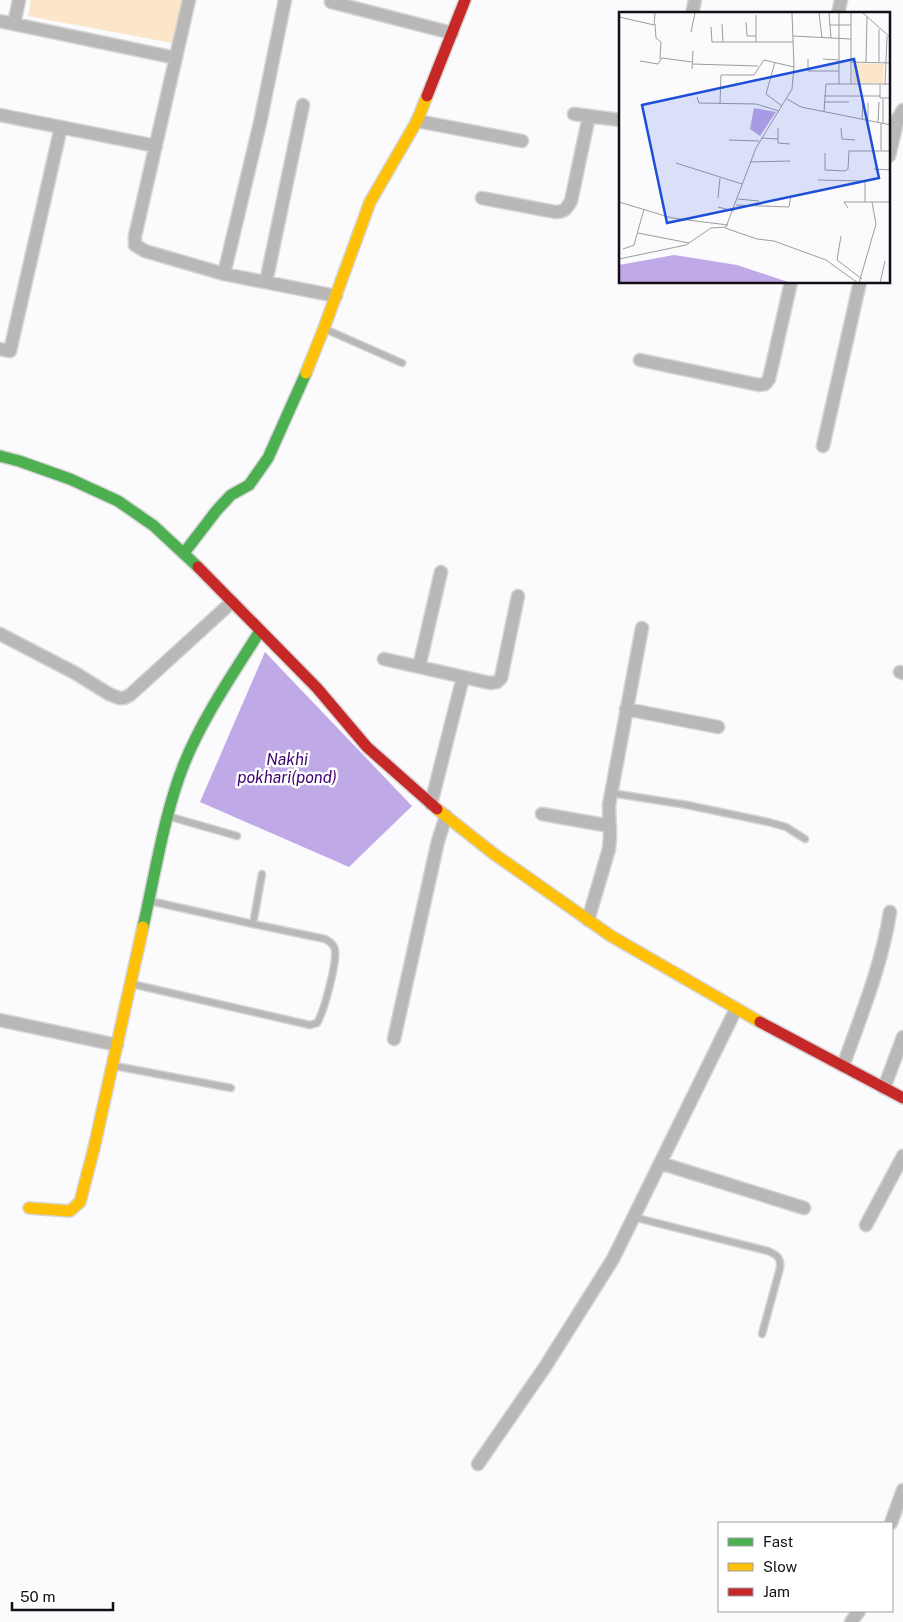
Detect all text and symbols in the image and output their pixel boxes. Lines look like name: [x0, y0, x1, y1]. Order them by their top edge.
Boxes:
inset map: [619, 12, 890, 284]
water label: Nakhi pokhari(pond): [237, 750, 337, 787]
legend: [718, 1522, 893, 1612]
text: Fast: [763, 1533, 793, 1550]
text: Slow: [763, 1558, 798, 1575]
scale bar: [12, 1580, 114, 1612]
text: Jam: [763, 1583, 790, 1600]
text: 50 m: [20, 1588, 55, 1605]

